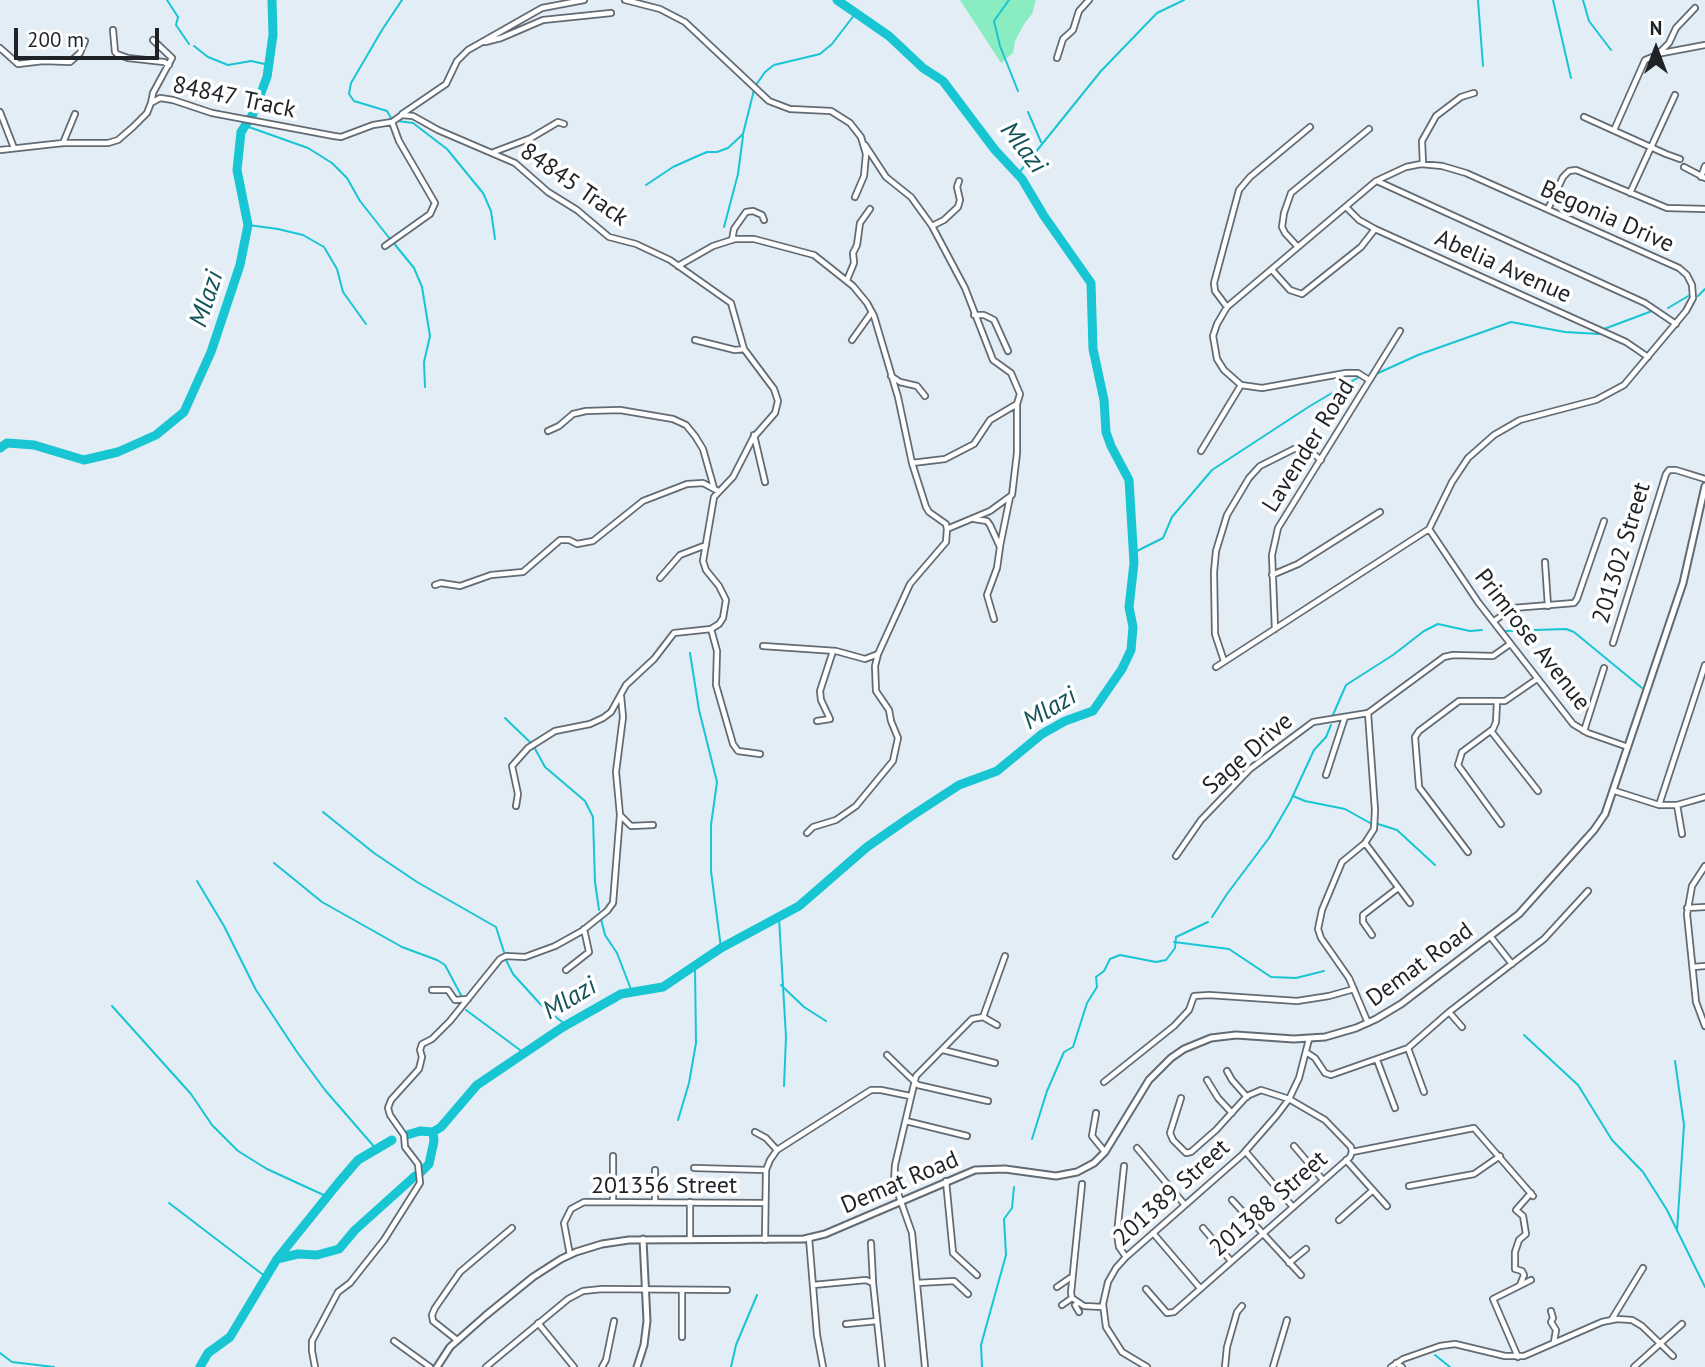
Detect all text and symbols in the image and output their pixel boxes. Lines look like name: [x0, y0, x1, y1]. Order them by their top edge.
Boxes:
scale bar: [18, 14, 163, 58]
north arrow: [1621, 14, 1691, 84]
text: N: [1650, 16, 1662, 40]
text: 200 m: [27, 26, 84, 53]
street label: 84847 Track: [170, 71, 298, 125]
water label: Mlazi: [993, 116, 1053, 180]
street label: 84845 Track: [515, 137, 633, 233]
street label: Begonia Drive: [1536, 175, 1678, 259]
street label: Abelia Avenue: [1431, 224, 1575, 310]
water label: Mlazi: [183, 267, 231, 331]
street label: Lavender Road: [1257, 374, 1361, 518]
street label: 201302 Street: [1587, 479, 1657, 627]
street label: Primrose Avenue: [1468, 564, 1596, 716]
water label: Mlazi: [1017, 681, 1083, 737]
street label: Sage Drive: [1197, 707, 1299, 801]
street label: Demat Road: [1361, 917, 1479, 1013]
water label: Mlazi: [537, 971, 603, 1027]
street label: 201389 Street: [1108, 1133, 1236, 1253]
street label: Demat Road: [837, 1145, 963, 1221]
street label: 201388 Street: [1204, 1145, 1334, 1263]
street label: 201356 Street: [591, 1172, 737, 1200]

